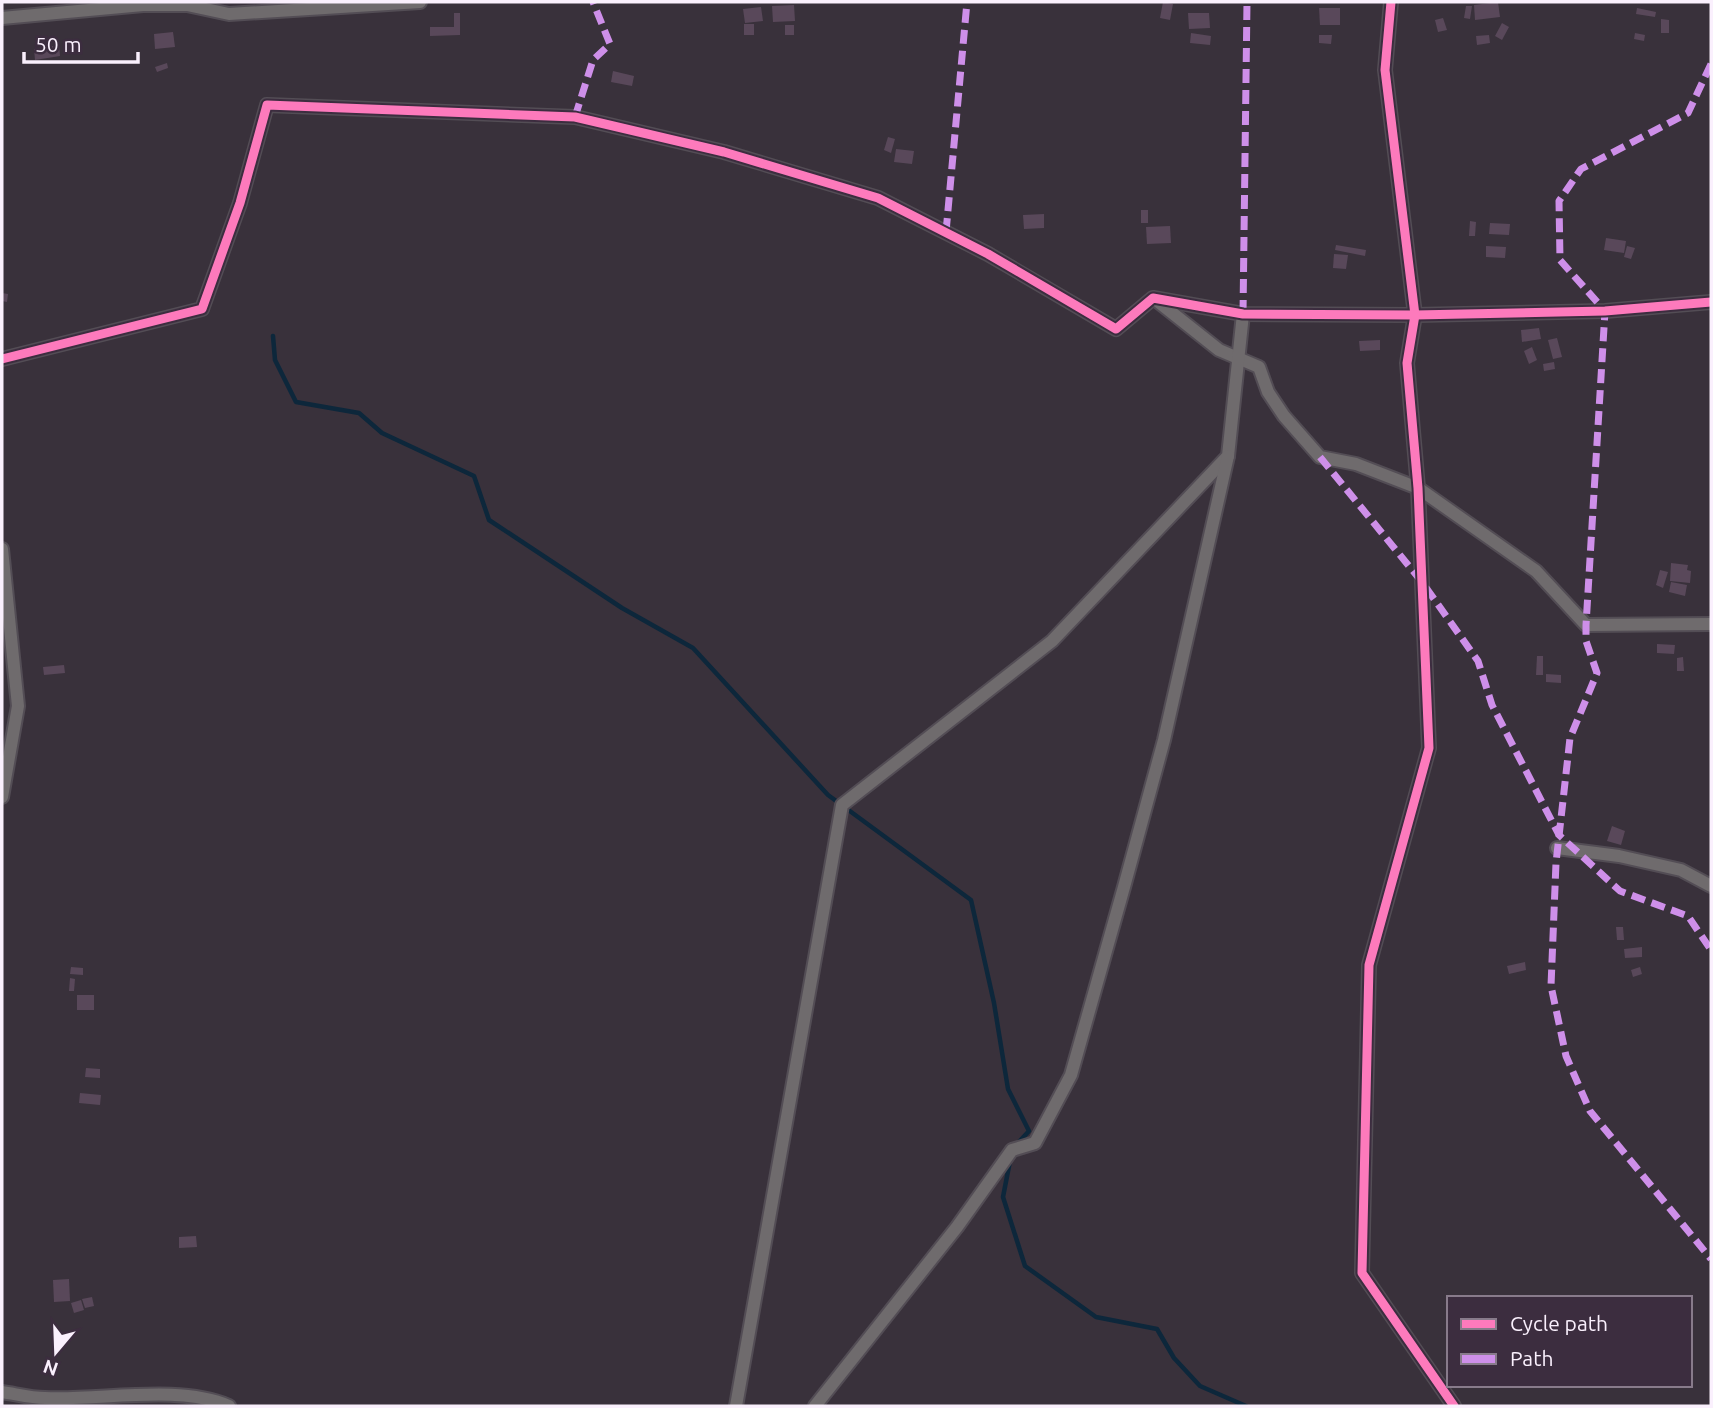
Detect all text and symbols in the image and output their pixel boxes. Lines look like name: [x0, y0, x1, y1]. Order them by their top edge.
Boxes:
scale bar: [24, 21, 138, 65]
text: 50 m: [35, 32, 82, 56]
legend: [1447, 1296, 1692, 1387]
text: Cycle path: [1510, 1311, 1608, 1335]
north arrow: [21, 1317, 91, 1387]
text: Path: [1510, 1346, 1553, 1370]
text: N: [40, 1355, 61, 1381]

